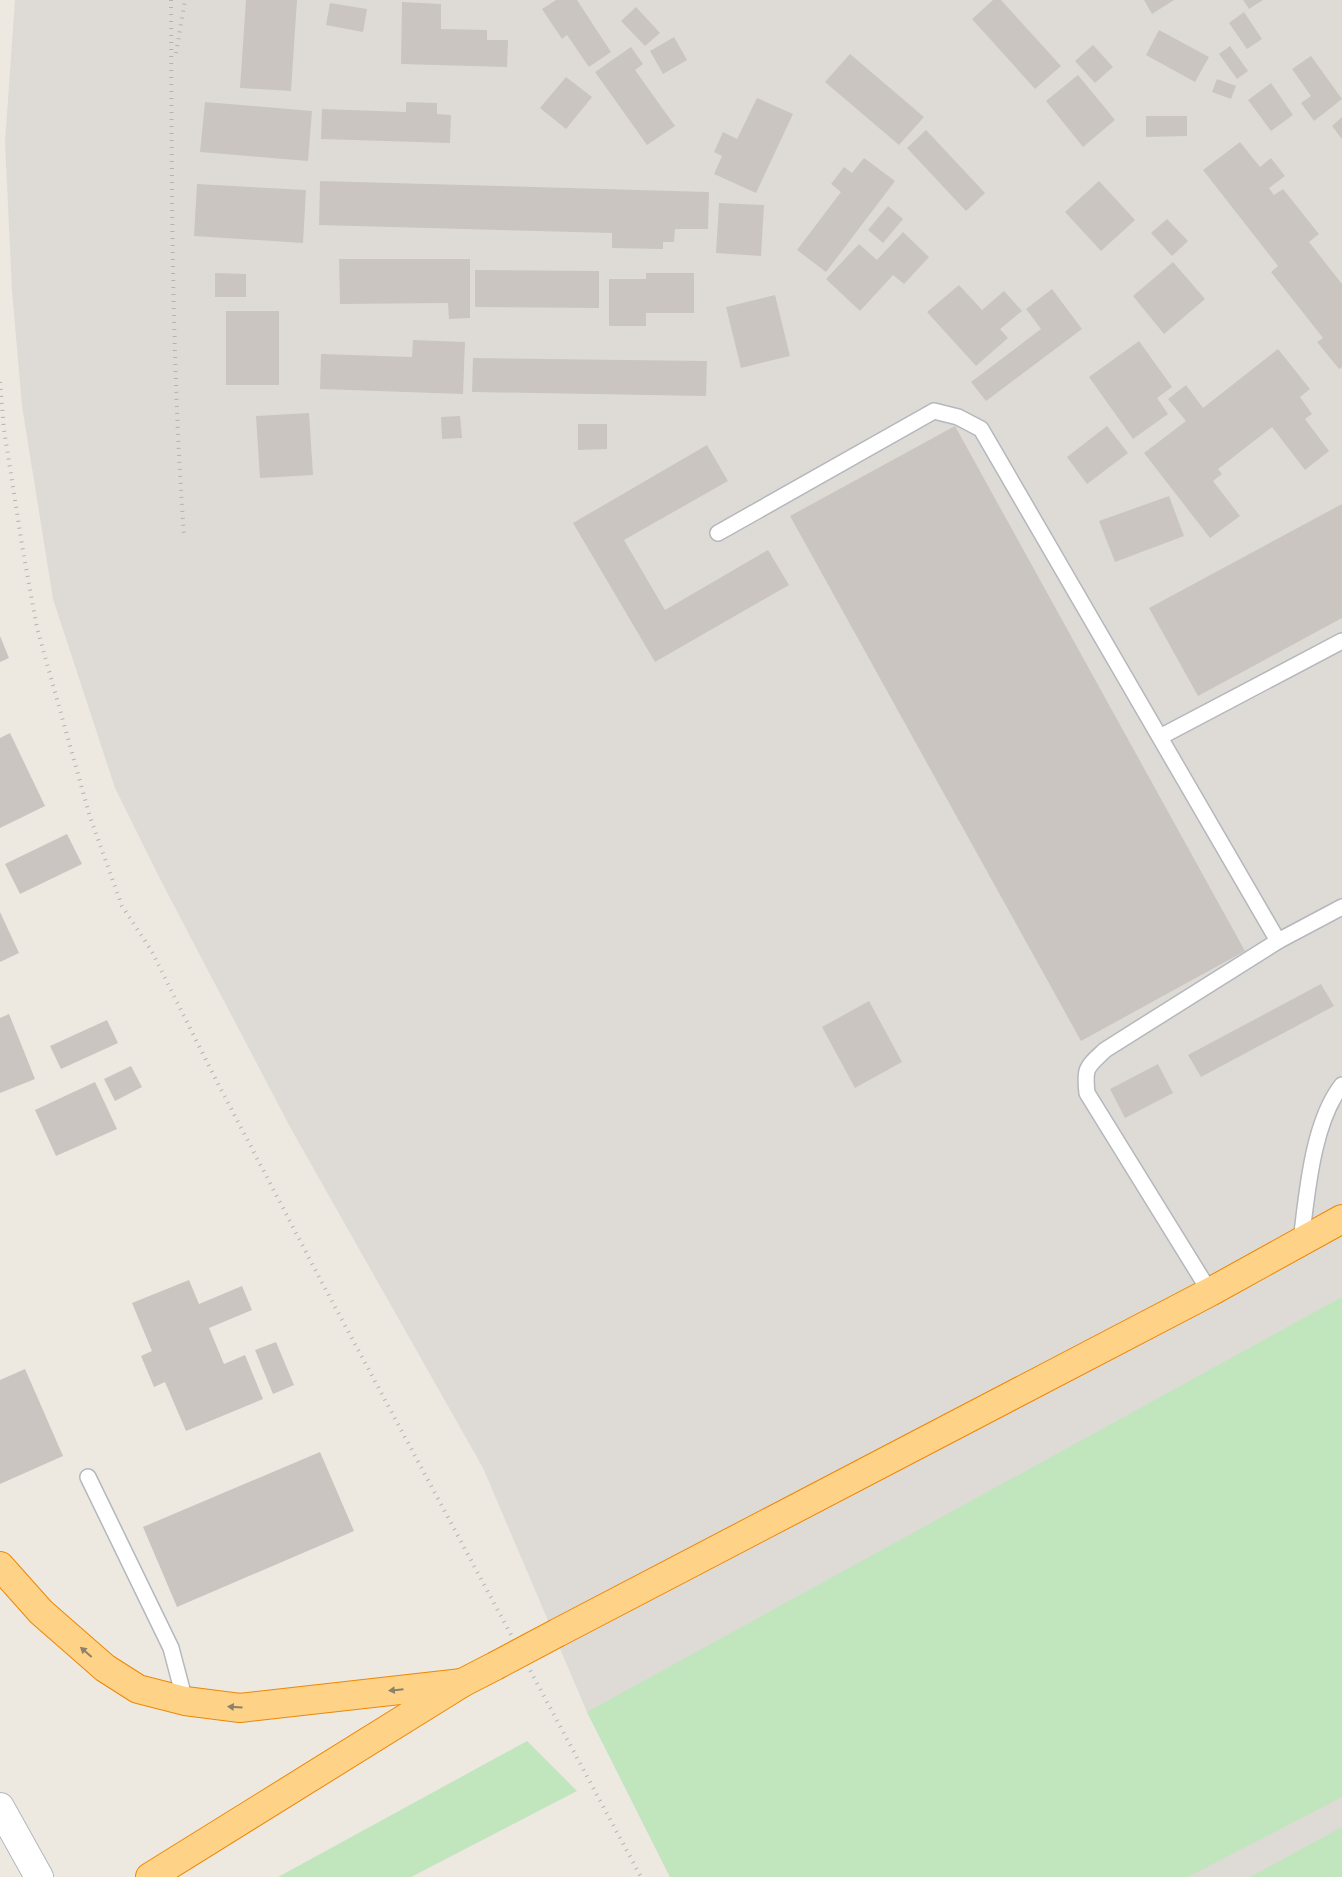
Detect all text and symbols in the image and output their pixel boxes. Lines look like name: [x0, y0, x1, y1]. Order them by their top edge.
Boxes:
one-way arrow: [81, 1646, 93, 1658]
one-way arrow: [388, 1686, 404, 1694]
one-way arrow: [226, 1702, 242, 1710]

